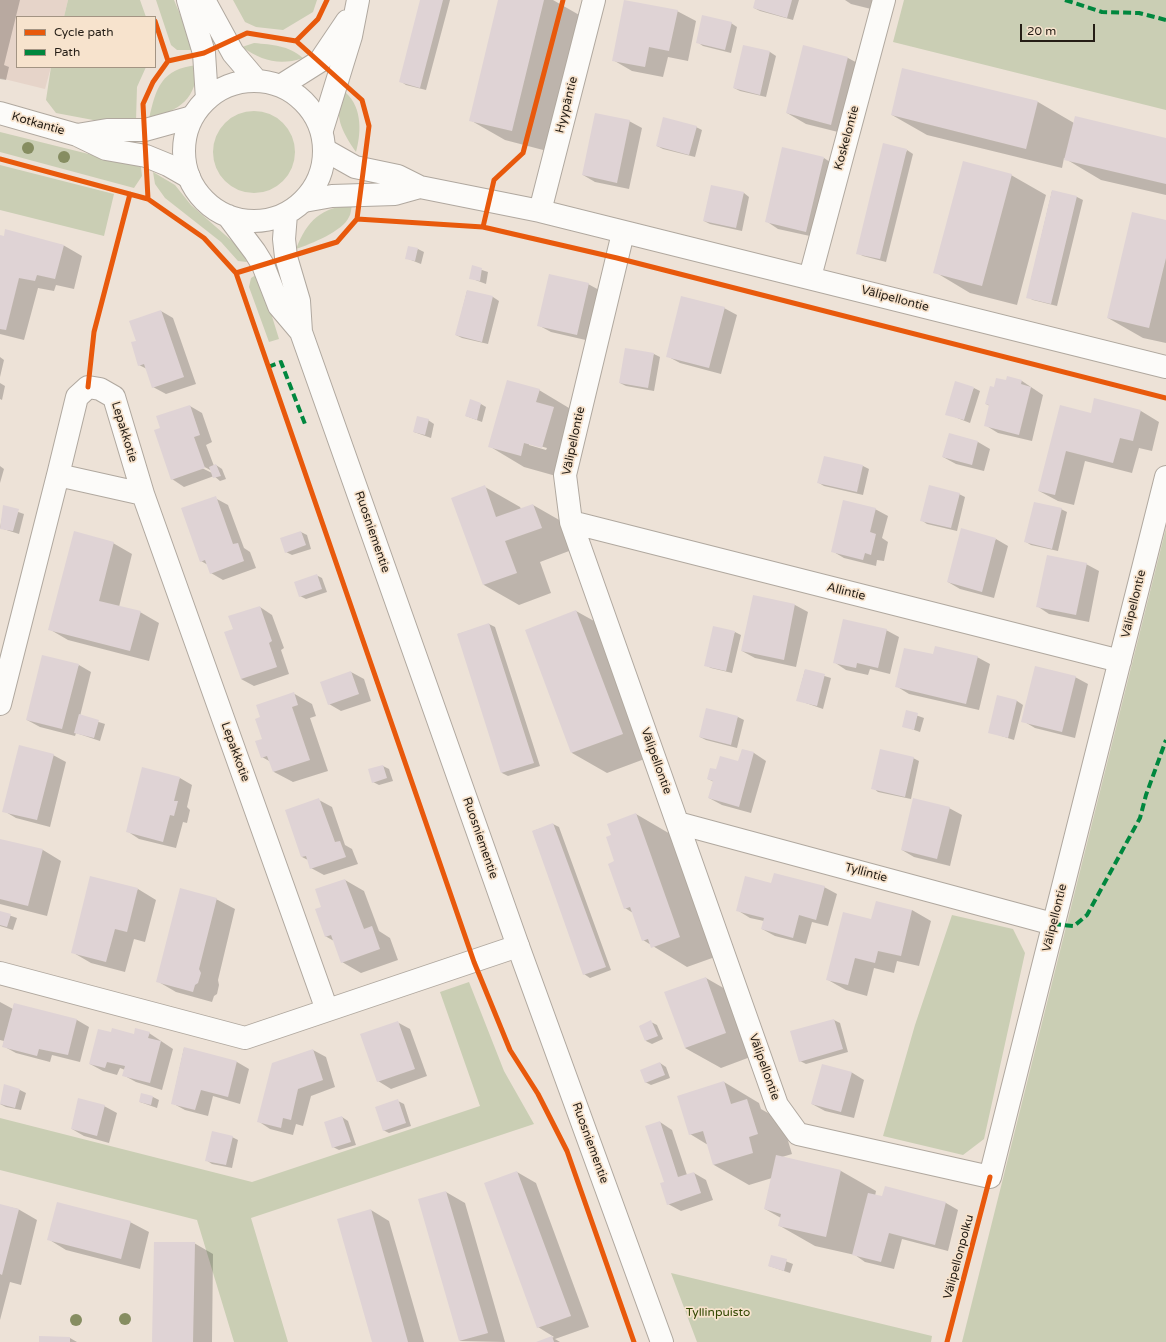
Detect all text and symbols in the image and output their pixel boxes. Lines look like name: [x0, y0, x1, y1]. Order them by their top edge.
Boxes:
legend: [16, 16, 156, 68]
scale bar: [1022, 16, 1097, 42]
text: 20 m: [1027, 24, 1056, 38]
text: Cycle path: [54, 25, 113, 39]
text: Path: [54, 45, 80, 59]
street label: Hyypäntie: [553, 75, 581, 135]
street label: Koskelontie: [831, 104, 863, 172]
street label: Kotkantie: [10, 110, 66, 138]
street label: Välipellontie: [860, 283, 930, 315]
street label: Lepakkotie: [108, 400, 140, 464]
street label: Välipellontie: [560, 405, 588, 477]
street label: Ruosniementie: [351, 489, 393, 575]
street label: Välipellontie: [1119, 569, 1149, 639]
street label: Allintie: [825, 580, 867, 604]
street label: Lepakkotie: [218, 720, 252, 784]
street label: Välipellontie: [637, 726, 675, 796]
street label: Ruosniementie: [459, 795, 501, 881]
street label: Tyllintie: [843, 860, 889, 886]
street label: Välipellontie: [1040, 883, 1070, 953]
street label: Välipellontie: [745, 1032, 783, 1102]
street label: Ruosniementie: [569, 1100, 611, 1186]
street label: Välipellonpolku: [941, 1213, 977, 1301]
park label: Tyllinpuisto: [686, 1306, 750, 1320]

